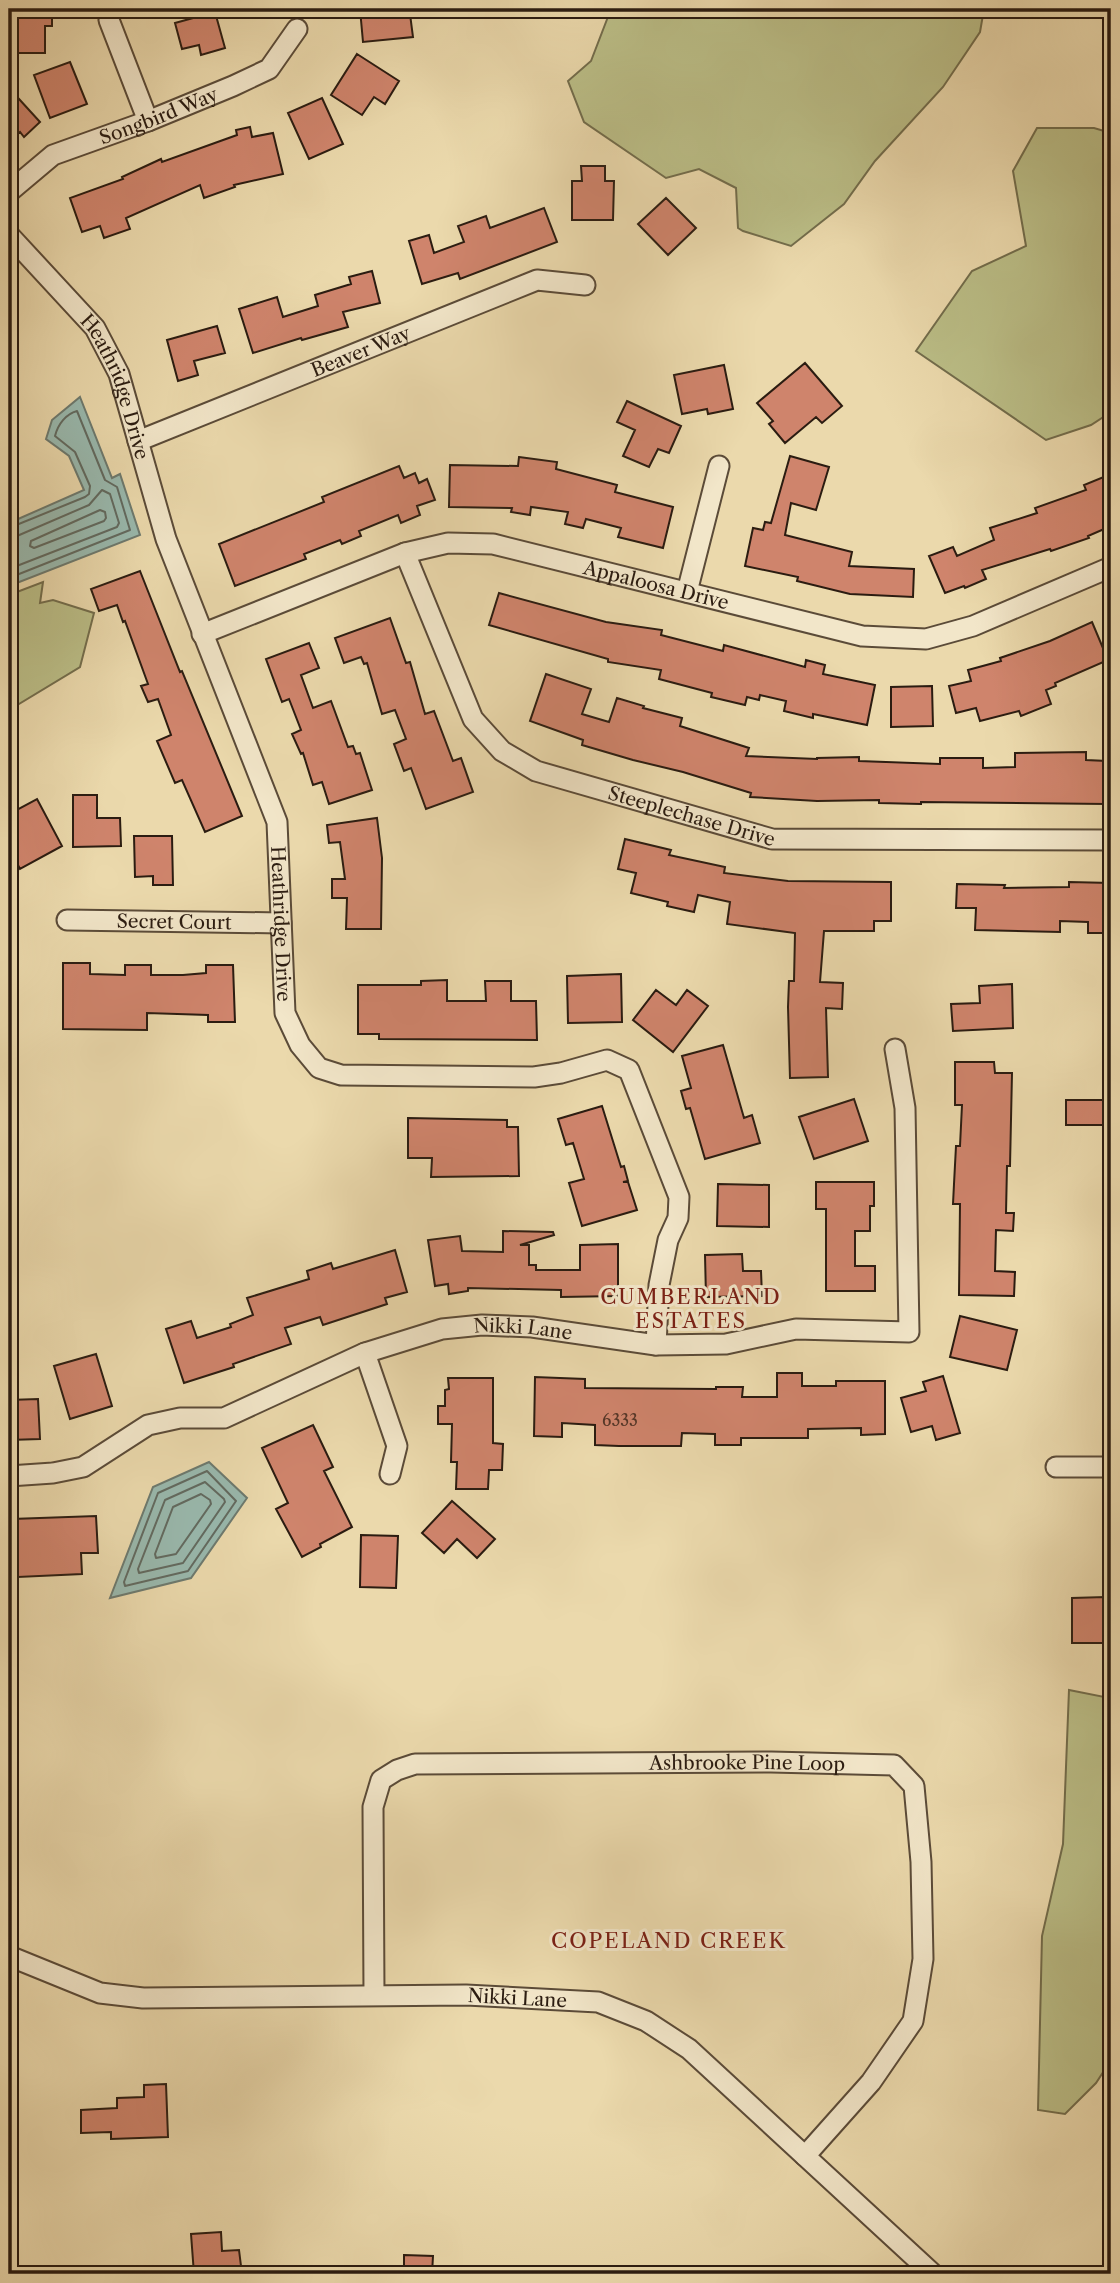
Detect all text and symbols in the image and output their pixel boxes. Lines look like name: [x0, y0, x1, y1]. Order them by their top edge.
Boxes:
street label: Songbird Way: [96, 82, 222, 149]
street label: Heathridge Drive: [76, 309, 154, 462]
street label: Beaver Way: [308, 321, 414, 382]
street label: Appaloosa Drive: [580, 556, 731, 614]
street label: Steeplechase Drive: [605, 781, 778, 851]
street label: Heathridge Drive: [266, 846, 296, 1002]
street label: Secret Court: [116, 910, 232, 934]
district label: CUMBERLAND ESTATES: [600, 1284, 782, 1333]
street label: Nikki Lane: [472, 1313, 574, 1345]
house number: 6333: [602, 1410, 638, 1430]
street label: Ashbrooke Pine Loop: [648, 1751, 845, 1776]
district label: COPELAND CREEK: [551, 1928, 787, 1953]
street label: Nikki Lane: [467, 1984, 568, 2012]

